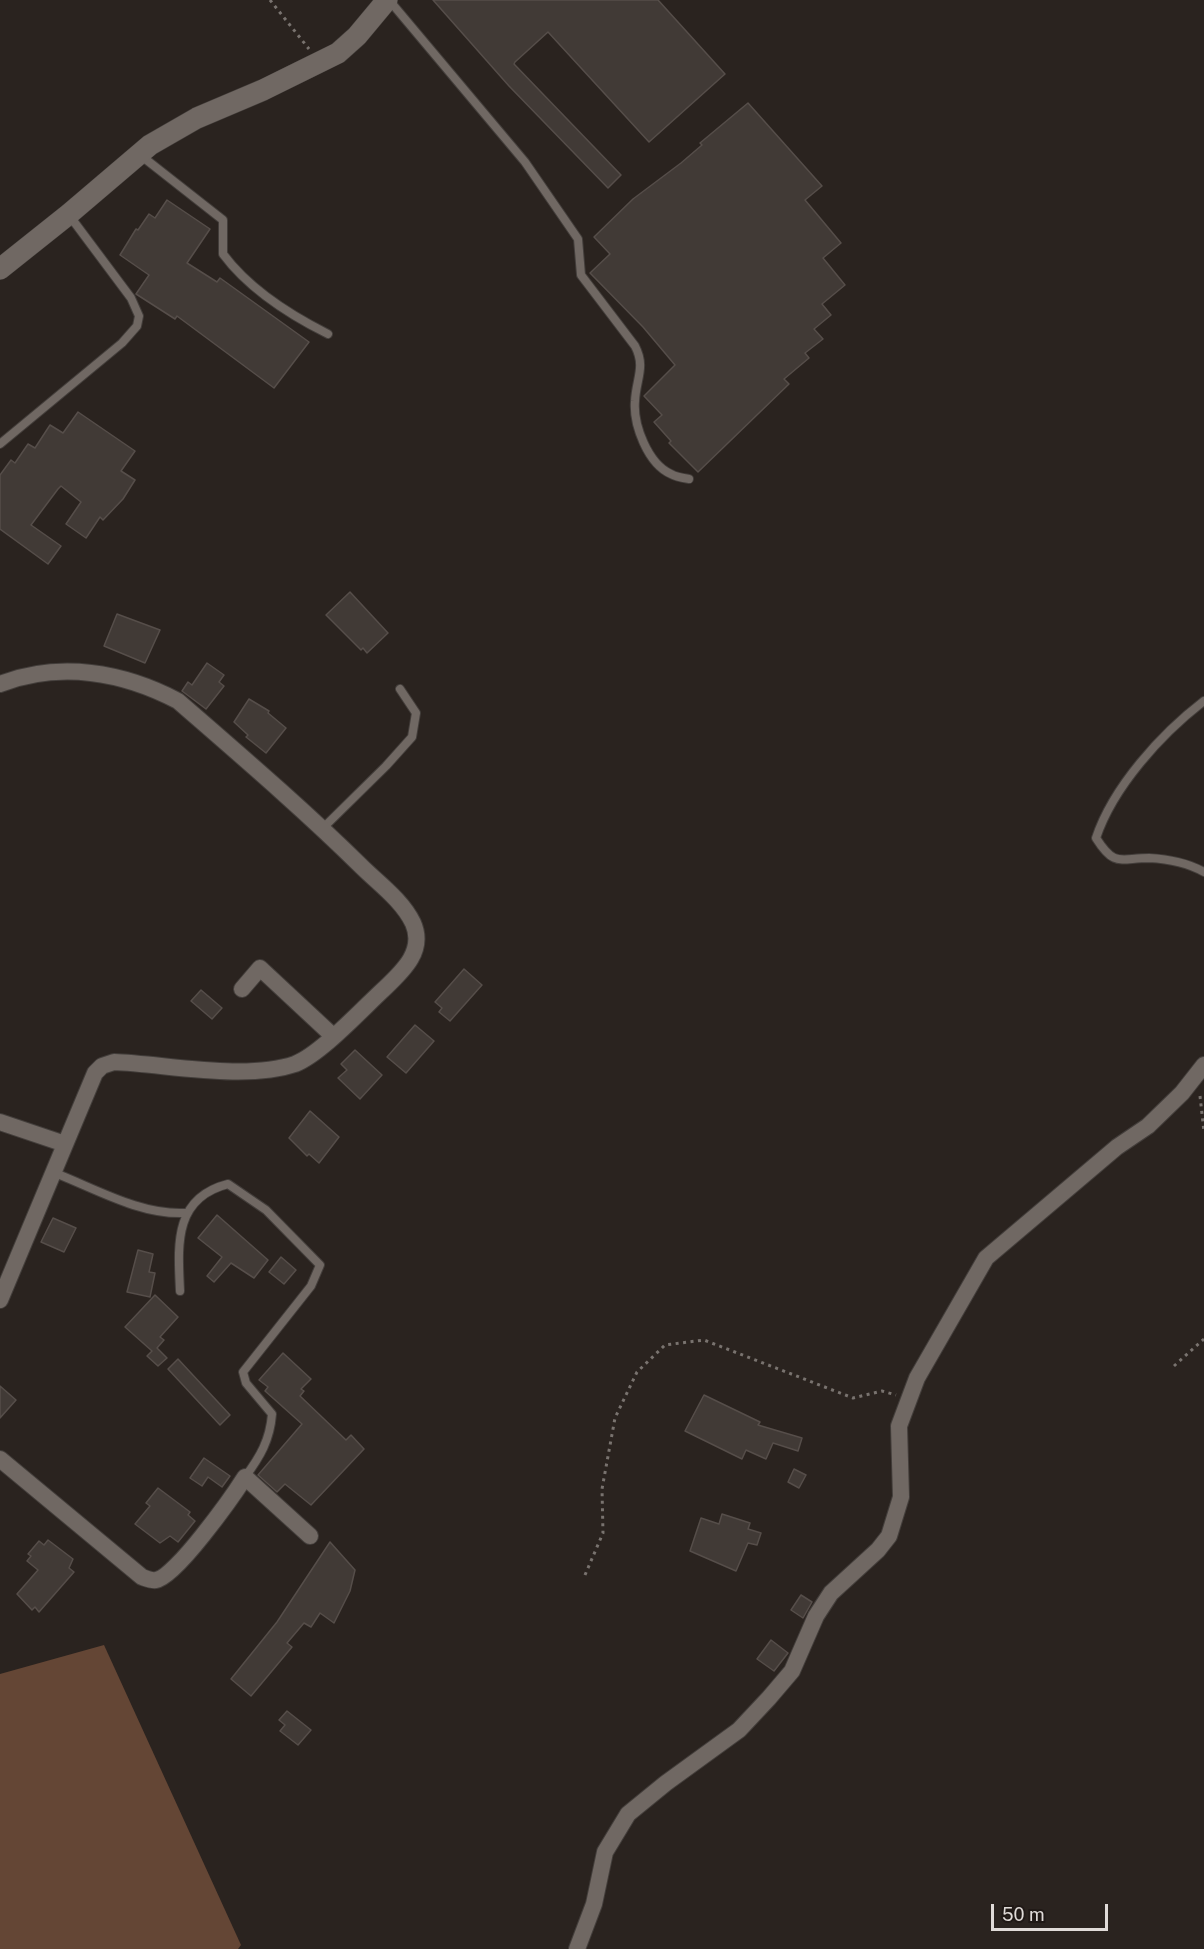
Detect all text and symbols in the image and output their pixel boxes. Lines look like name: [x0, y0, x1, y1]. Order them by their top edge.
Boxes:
scale bar: [994, 1892, 1111, 1930]
text: 50 m: [1002, 1904, 1045, 1925]

